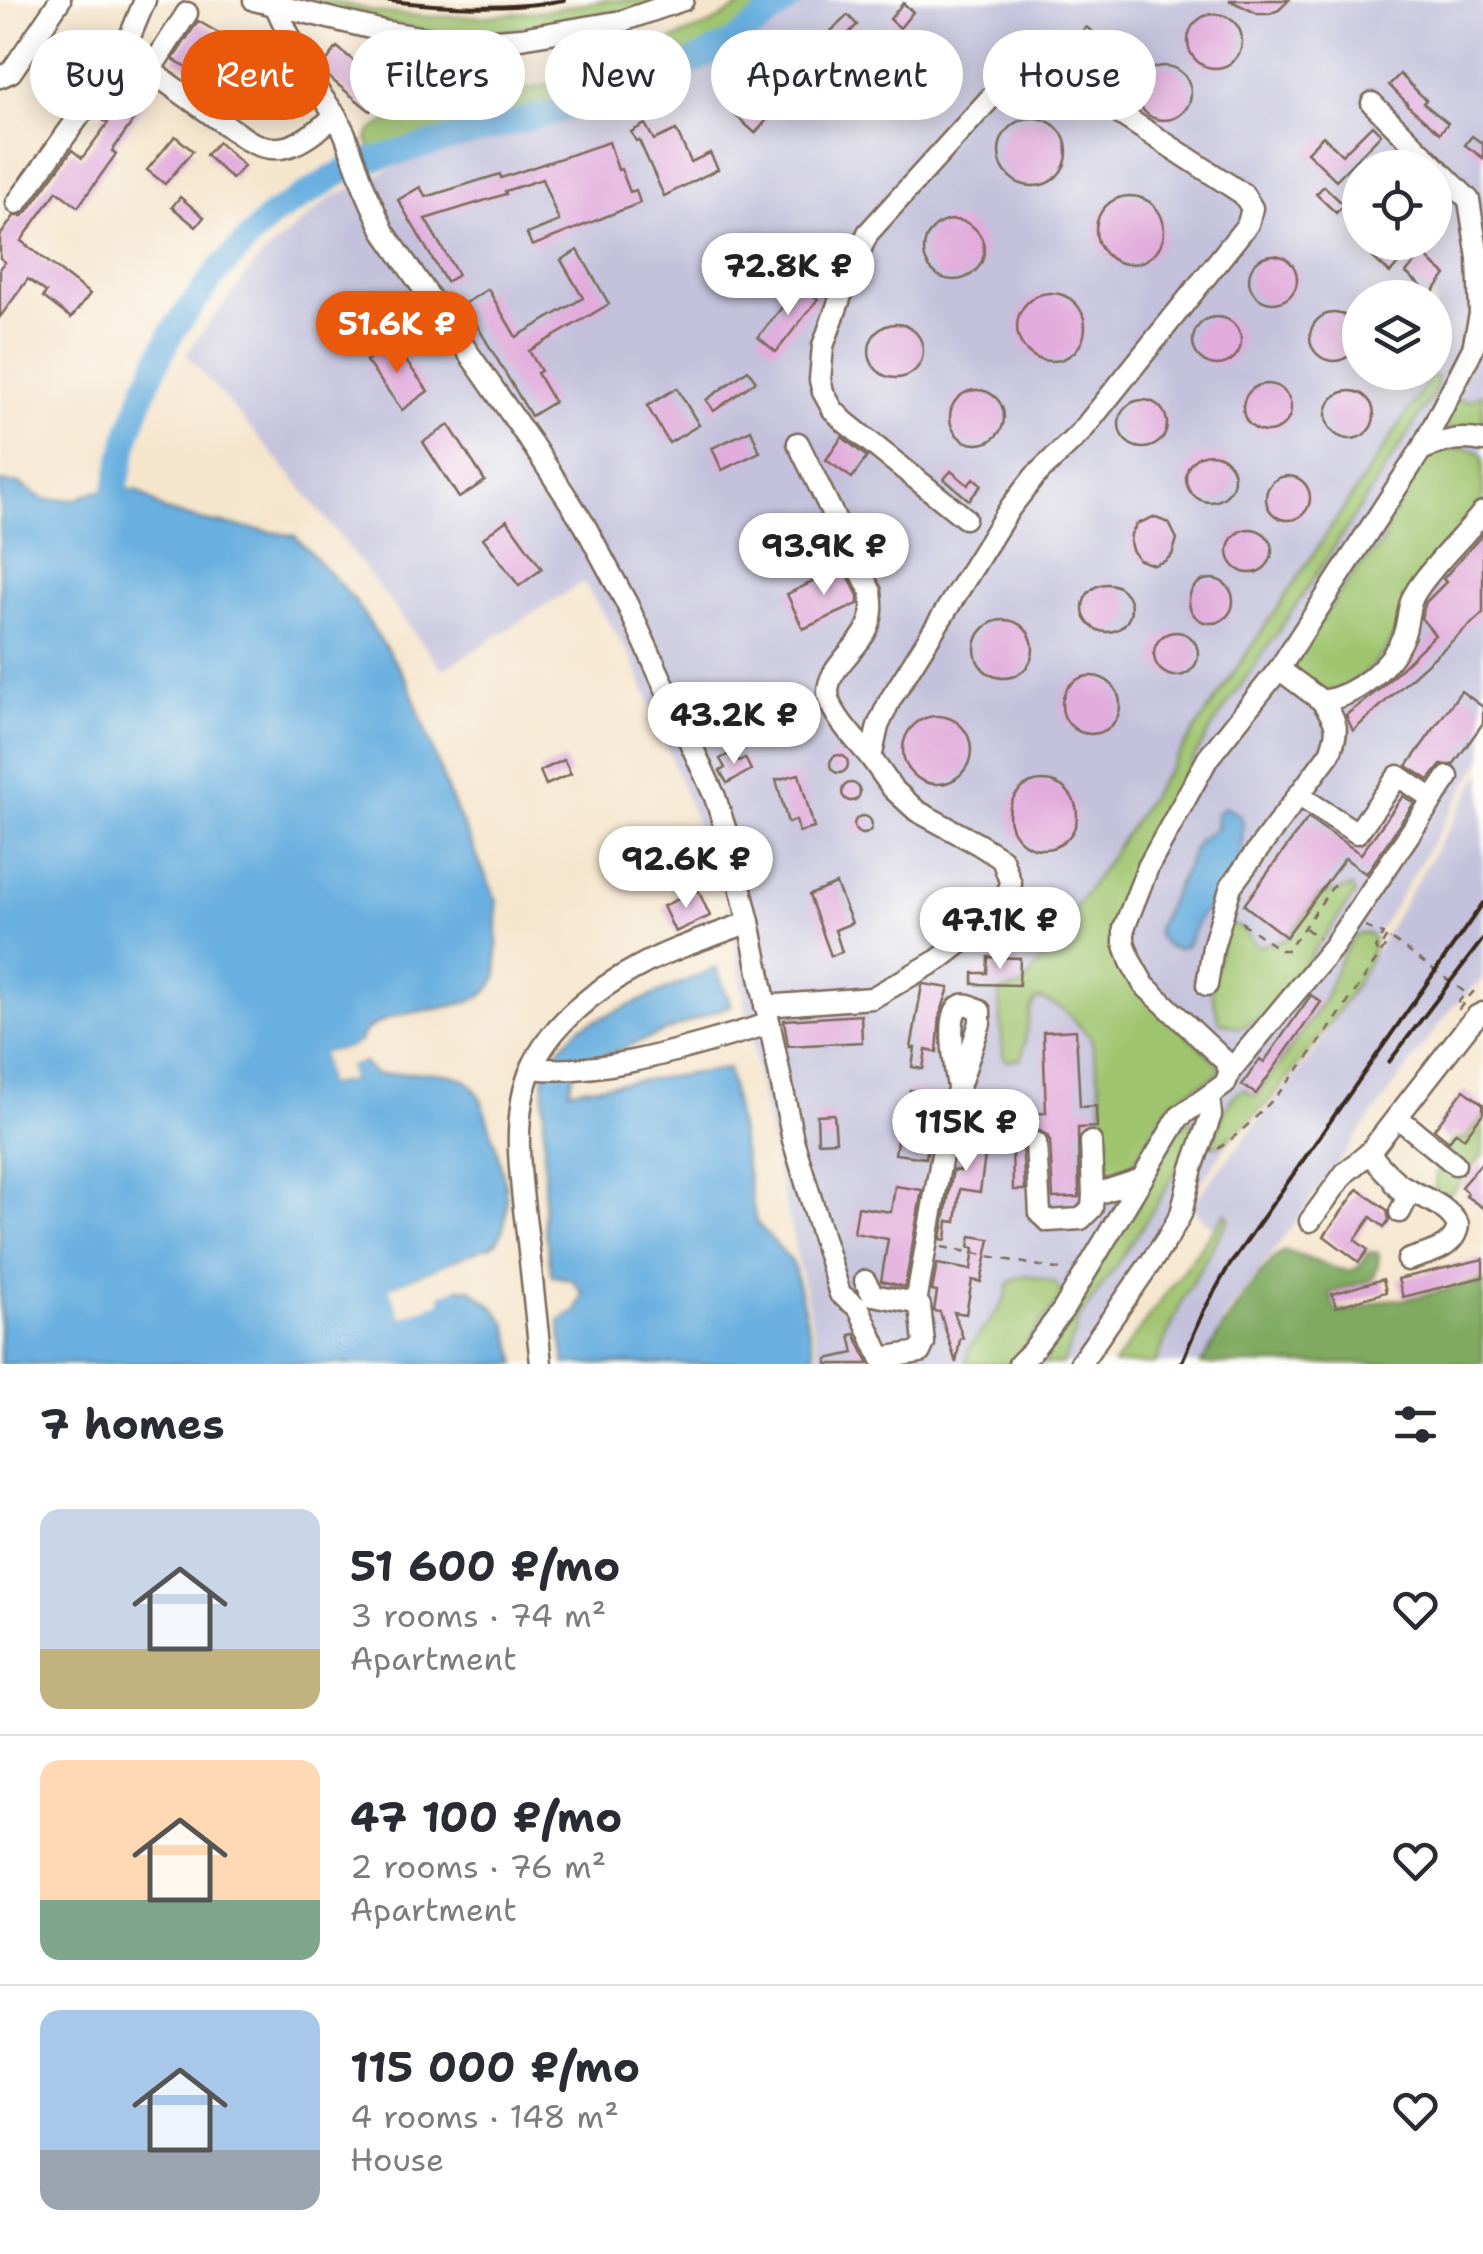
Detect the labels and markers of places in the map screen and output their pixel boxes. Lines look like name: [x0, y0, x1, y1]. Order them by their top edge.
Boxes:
pin: 72.8K ₽: [696, 233, 880, 318]
pin: 51.6K ₽: [305, 291, 489, 376]
pin: 93.9K ₽: [732, 513, 916, 598]
pin: 43.2K ₽: [642, 682, 826, 767]
pin: 92.6K ₽: [594, 826, 778, 911]
pin: 47.1K ₽: [908, 887, 1092, 972]
pin: 115K ₽: [885, 1089, 1047, 1174]

